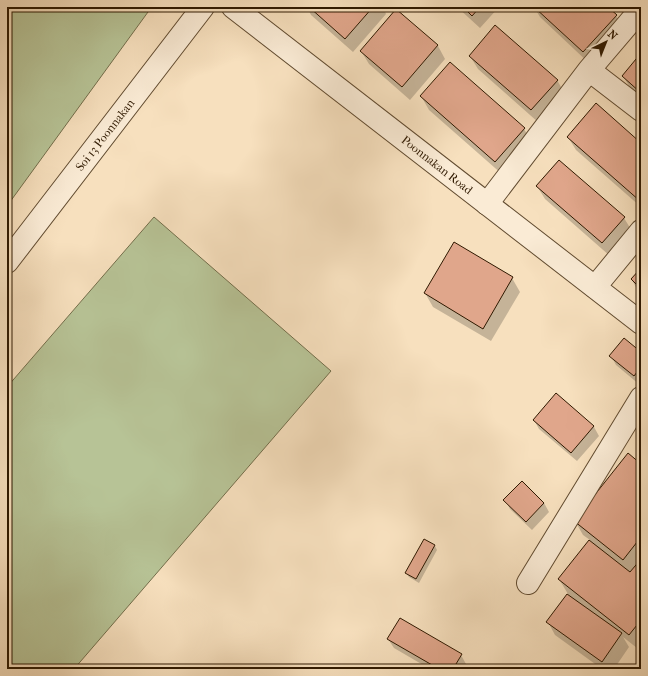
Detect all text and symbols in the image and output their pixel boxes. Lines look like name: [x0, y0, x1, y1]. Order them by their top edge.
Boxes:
north arrow: [586, 22, 626, 62]
text: N: [605, 27, 620, 43]
street label: Soi 13 Poonnakan: [73, 96, 137, 174]
street label: Poonnakan Road: [399, 133, 476, 197]

